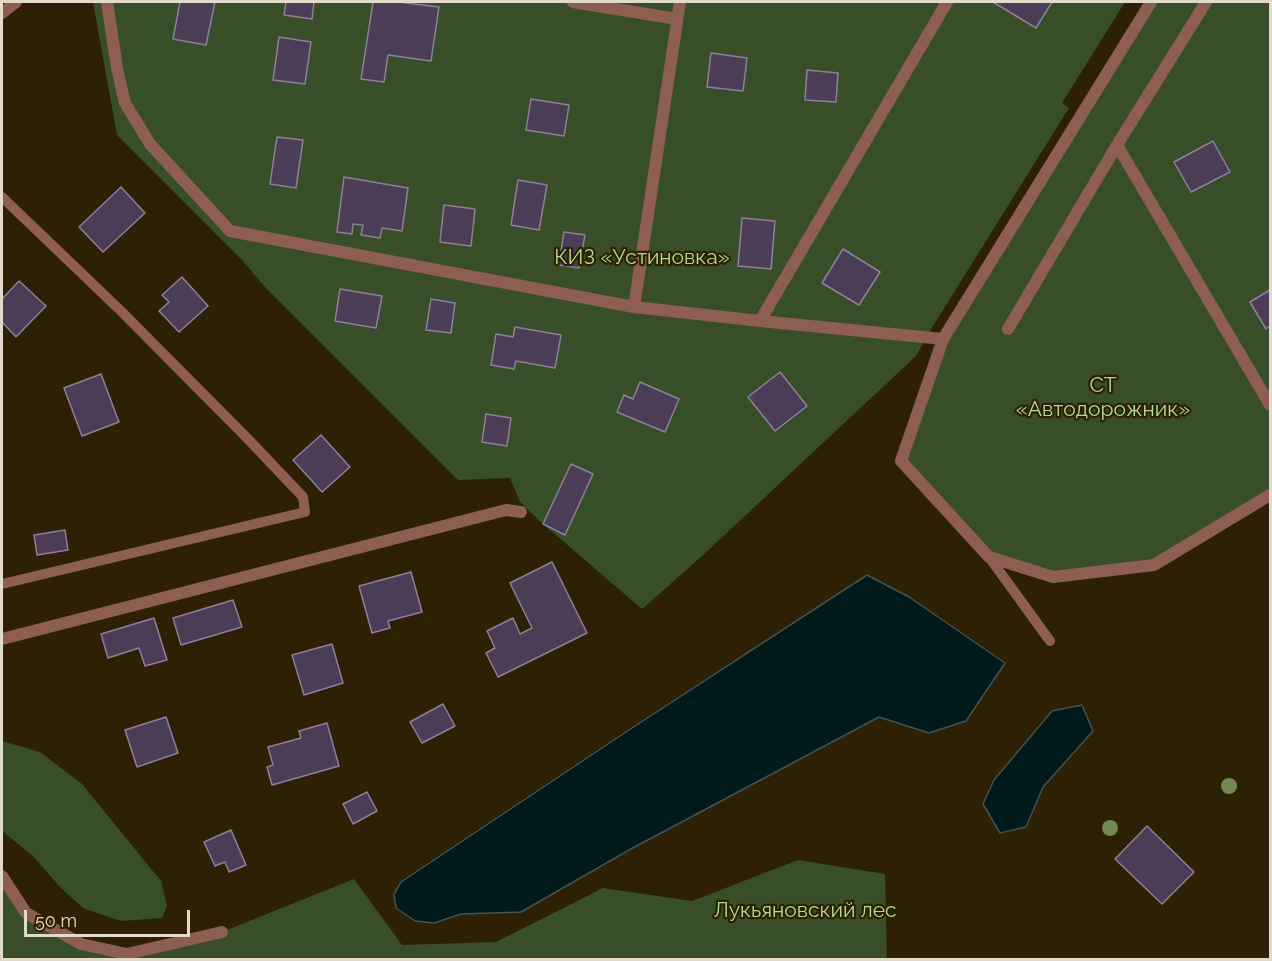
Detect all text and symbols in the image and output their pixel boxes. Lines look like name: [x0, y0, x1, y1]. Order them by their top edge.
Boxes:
park label: КИЗ «Устиновка»: [554, 245, 730, 271]
park label: СТ «Автодорожник»: [1016, 373, 1190, 423]
scale bar: [27, 898, 194, 936]
park label: Лукьяновский лес: [713, 898, 897, 924]
text: 50 m: [35, 910, 77, 931]

